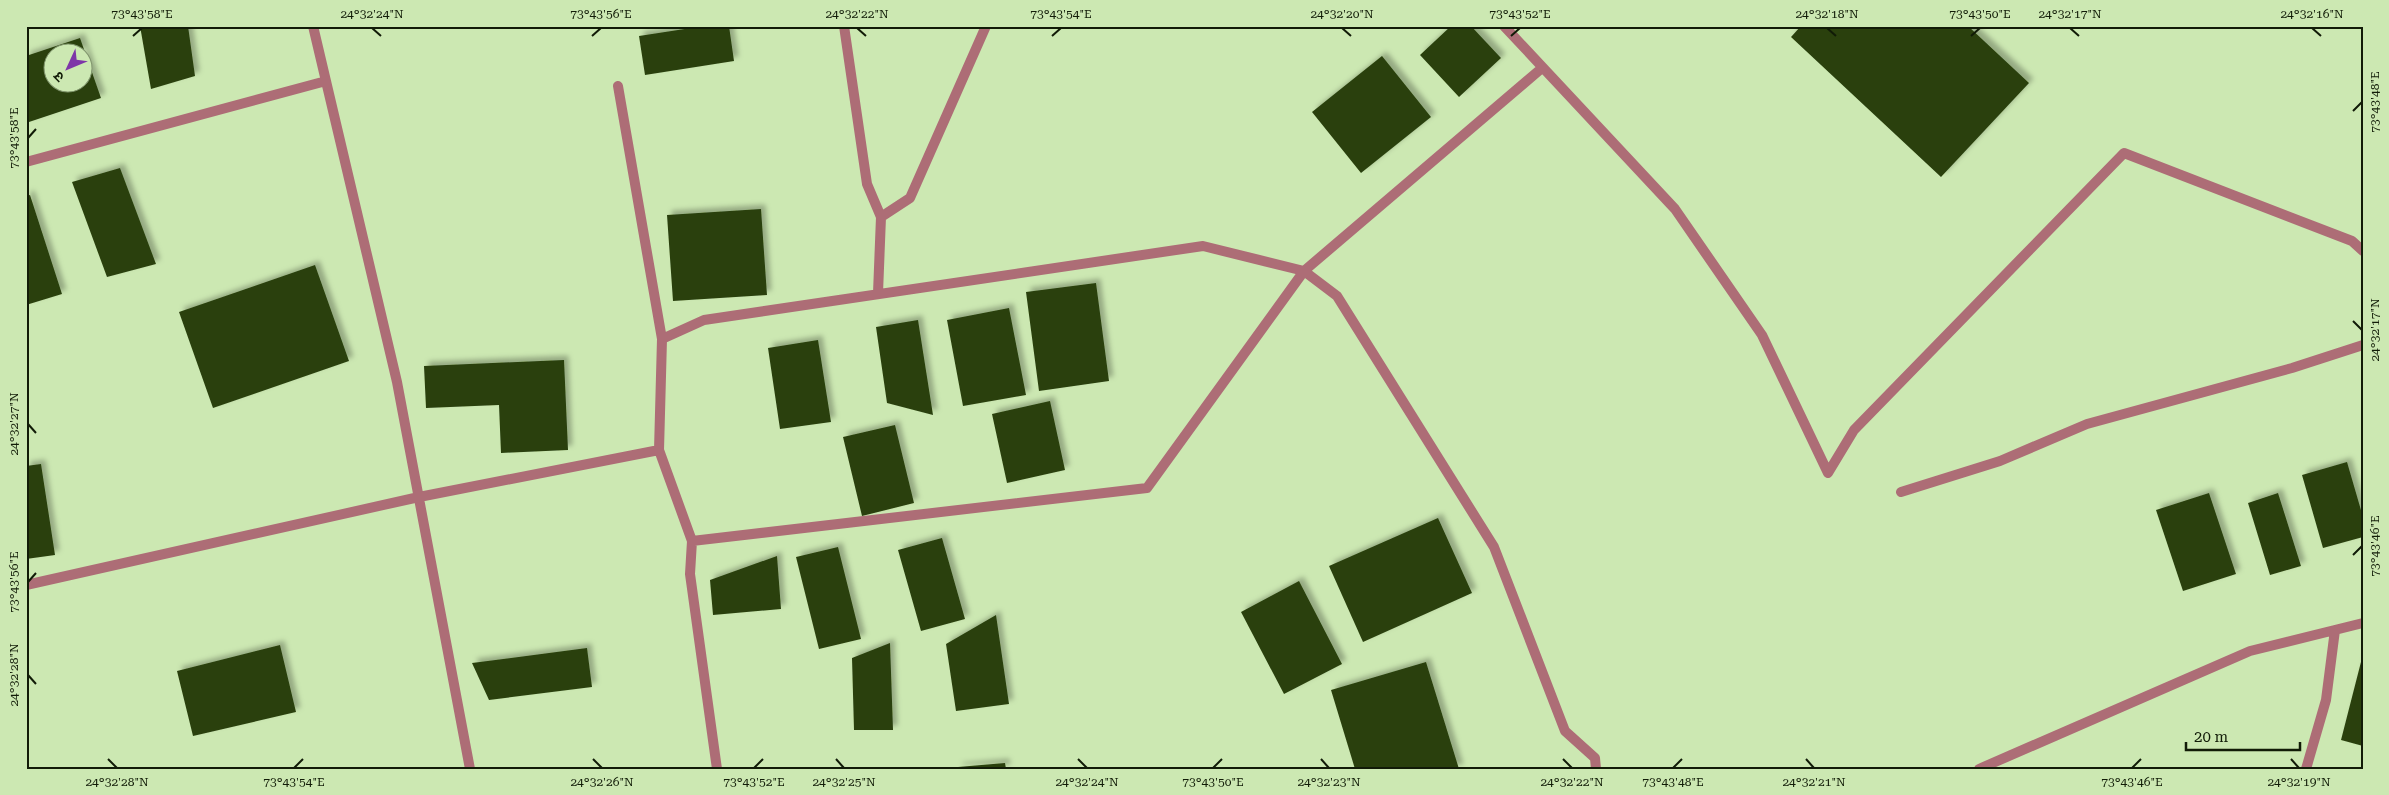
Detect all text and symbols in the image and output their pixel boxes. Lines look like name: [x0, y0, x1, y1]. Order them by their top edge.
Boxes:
text: 73°43'58"E: [111, 7, 173, 21]
text: 24°32'24"N: [340, 7, 404, 21]
text: 73°43'56"E: [570, 7, 632, 21]
text: 24°32'22"N: [825, 7, 889, 21]
text: 73°43'54"E: [1030, 7, 1092, 21]
text: 24°32'20"N: [1310, 7, 1374, 21]
text: 73°43'52"E: [1489, 7, 1551, 21]
text: 24°32'18"N: [1795, 7, 1859, 21]
text: 73°43'50"E: [1949, 7, 2011, 21]
text: 24°32'17"N: [2038, 7, 2102, 21]
text: 24°32'16"N: [2280, 7, 2344, 21]
north arrow: [42, 42, 92, 92]
text: उ: [49, 68, 67, 86]
text: 73°43'48"E: [2368, 71, 2382, 133]
text: 73°43'58"E: [7, 107, 21, 169]
text: 24°32'17"N: [2368, 298, 2382, 362]
text: 24°32'27"N: [7, 392, 21, 456]
text: 73°43'46"E: [2368, 515, 2382, 577]
text: 73°43'56"E: [7, 551, 21, 613]
text: 24°32'28"N: [7, 643, 21, 707]
scale bar: [2186, 720, 2300, 752]
text: 20 m: [2194, 728, 2229, 746]
text: 24°32'28"N: [85, 775, 149, 789]
text: 73°43'54"E: [263, 775, 325, 789]
text: 24°32'26"N: [570, 775, 634, 789]
text: 73°43'52"E: [723, 775, 785, 789]
text: 24°32'25"N: [812, 775, 876, 789]
text: 24°32'24"N: [1055, 775, 1119, 789]
text: 73°43'50"E: [1182, 775, 1244, 789]
text: 24°32'23"N: [1297, 775, 1361, 789]
text: 24°32'22"N: [1540, 775, 1604, 789]
text: 73°43'48"E: [1642, 775, 1704, 789]
text: 24°32'21"N: [1782, 775, 1846, 789]
text: 73°43'46"E: [2101, 775, 2163, 789]
text: 24°32'19"N: [2267, 775, 2331, 789]

